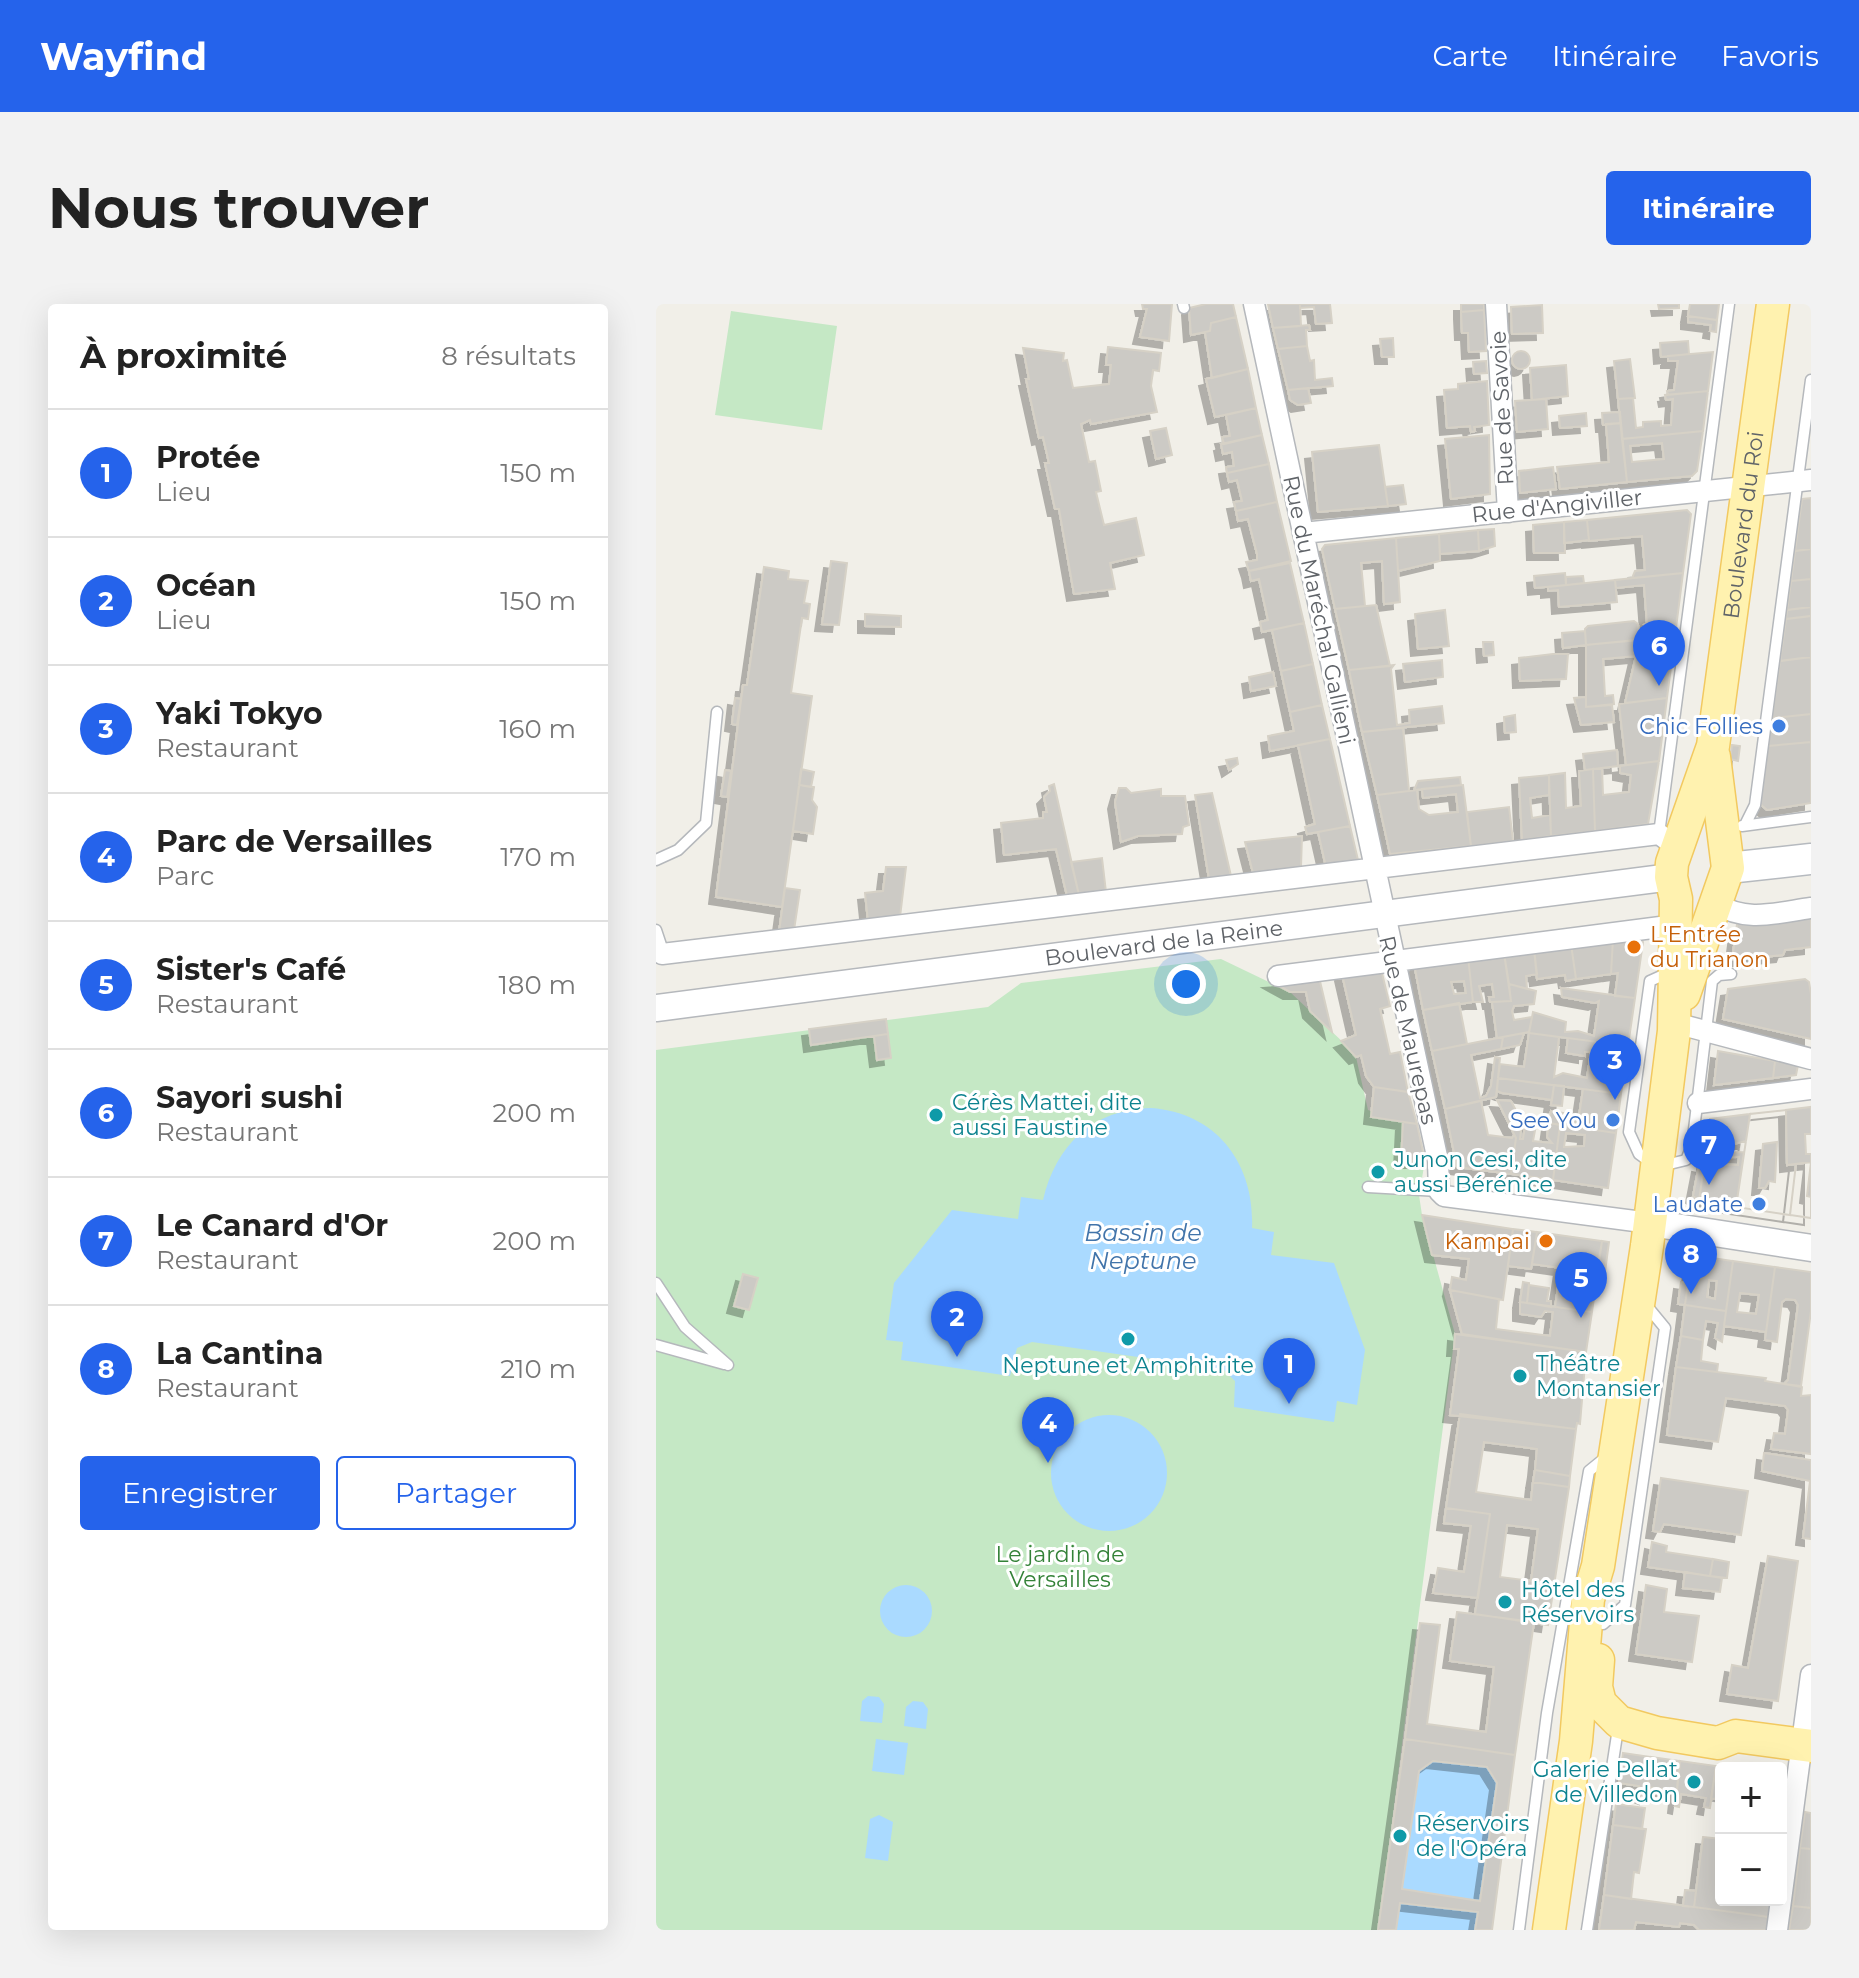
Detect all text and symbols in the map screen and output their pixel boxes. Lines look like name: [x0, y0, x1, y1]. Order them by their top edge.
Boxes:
text: Wayfind: [40, 33, 207, 80]
text: Carte: [1432, 39, 1508, 73]
text: Itinéraire: [1552, 39, 1677, 73]
text: Favoris: [1721, 39, 1819, 73]
button: Itinéraire: [1606, 171, 1811, 245]
text: Nous trouver: [48, 174, 429, 242]
street label: Rue de Savoie: [1484, 330, 1520, 486]
text: À proximité: [80, 335, 287, 377]
text: 8 résultats: [441, 340, 576, 372]
street label: Boulevard du Roi: [1717, 429, 1769, 620]
text: Protée: [156, 439, 260, 476]
text: 1: [101, 457, 111, 489]
text: 150 m: [500, 457, 576, 489]
street label: Rue du Maréchal Gallieni: [1277, 473, 1361, 747]
text: Lieu: [156, 476, 211, 508]
street label: Rue d'Angiviller: [1470, 484, 1644, 528]
text: Océan: [156, 567, 257, 604]
text: 2: [98, 585, 114, 617]
text: 150 m: [500, 585, 576, 617]
text: Lieu: [156, 604, 211, 636]
pin: 6: [1633, 620, 1685, 686]
text: Yaki Tokyo: [156, 695, 323, 732]
text: 3: [98, 713, 114, 745]
text: 160 m: [499, 713, 576, 745]
place label: Chic Follies: [1639, 713, 1763, 740]
marker: Chic Follies: [1770, 717, 1788, 735]
text: Restaurant: [156, 732, 299, 764]
text: Parc de Versailles: [156, 823, 432, 860]
text: 4: [97, 841, 115, 873]
text: 170 m: [500, 841, 576, 873]
text: Parc: [156, 860, 214, 892]
street label: Boulevard de la Reine: [1043, 914, 1284, 971]
place label: L'Entrée du Trianon: [1650, 921, 1769, 973]
street label: Rue de Maurepas: [1373, 933, 1443, 1127]
marker: L'Entrée du Trianon: [1625, 938, 1643, 956]
text: Sister's Café: [156, 951, 346, 988]
your location: [1166, 964, 1206, 1004]
text: 5: [98, 969, 114, 1001]
text: 180 m: [498, 969, 576, 1001]
text: Restaurant: [156, 988, 299, 1020]
pin: 3: [1589, 1034, 1641, 1100]
text: Sayori sushi: [156, 1079, 343, 1116]
place label: Cérès Mattei, dite aussi Faustine: [952, 1089, 1142, 1141]
text: 6: [98, 1097, 114, 1129]
text: 200 m: [492, 1097, 576, 1129]
marker: Cérès Mattei, dite aussi Faustine: [927, 1106, 945, 1124]
place label: See You: [1510, 1107, 1597, 1134]
marker: See You: [1604, 1111, 1622, 1129]
text: Restaurant: [156, 1116, 299, 1148]
pin: 7: [1683, 1119, 1735, 1185]
place label: Junon Cesi, dite aussi Bérénice: [1393, 1146, 1567, 1198]
marker: Junon Cesi, dite aussi Bérénice: [1369, 1163, 1387, 1181]
place label: Laudate: [1653, 1191, 1743, 1218]
marker: Laudate: [1750, 1195, 1768, 1213]
text: Le Canard d'Or: [156, 1207, 388, 1244]
water label: Bassin de Neptune: [1084, 1218, 1202, 1275]
text: 7: [98, 1225, 114, 1257]
text: 200 m: [492, 1225, 576, 1257]
place label: Kampai: [1445, 1228, 1530, 1255]
pin: 8: [1665, 1228, 1717, 1294]
marker: Kampai: [1537, 1232, 1555, 1250]
text: Restaurant: [156, 1244, 299, 1276]
pin: 5: [1555, 1252, 1607, 1318]
pin: 2: [931, 1291, 983, 1357]
marker: Neptune et Amphitrite: [1119, 1330, 1137, 1348]
text: La Cantina: [156, 1335, 323, 1372]
pin: 1: [1263, 1338, 1315, 1404]
place label: Théâtre Montansier: [1536, 1350, 1661, 1402]
place label: Neptune et Amphitrite: [1002, 1352, 1254, 1379]
text: 8: [97, 1353, 115, 1385]
text: 210 m: [500, 1353, 576, 1385]
marker: Théâtre Montansier: [1511, 1367, 1529, 1385]
text: Restaurant: [156, 1372, 299, 1404]
pin: 4: [1022, 1397, 1074, 1463]
button: Enregistrer: [80, 1456, 320, 1530]
button: Partager: [336, 1456, 576, 1530]
park label: Le jardin de Versailles: [995, 1541, 1125, 1593]
place label: Hôtel des Réservoirs: [1521, 1576, 1634, 1628]
marker: Hôtel des Réservoirs: [1496, 1593, 1514, 1611]
place label: Galerie Pellat de Villedon: [1533, 1756, 1678, 1808]
map controls: [1715, 1762, 1787, 1906]
button: +: [1715, 1762, 1787, 1834]
marker: Galerie Pellat de Villedon: [1685, 1773, 1703, 1791]
place label: Réservoirs de l'Opéra: [1416, 1810, 1529, 1862]
marker: Réservoirs de l'Opéra: [1391, 1827, 1409, 1845]
button: −: [1715, 1834, 1787, 1906]

